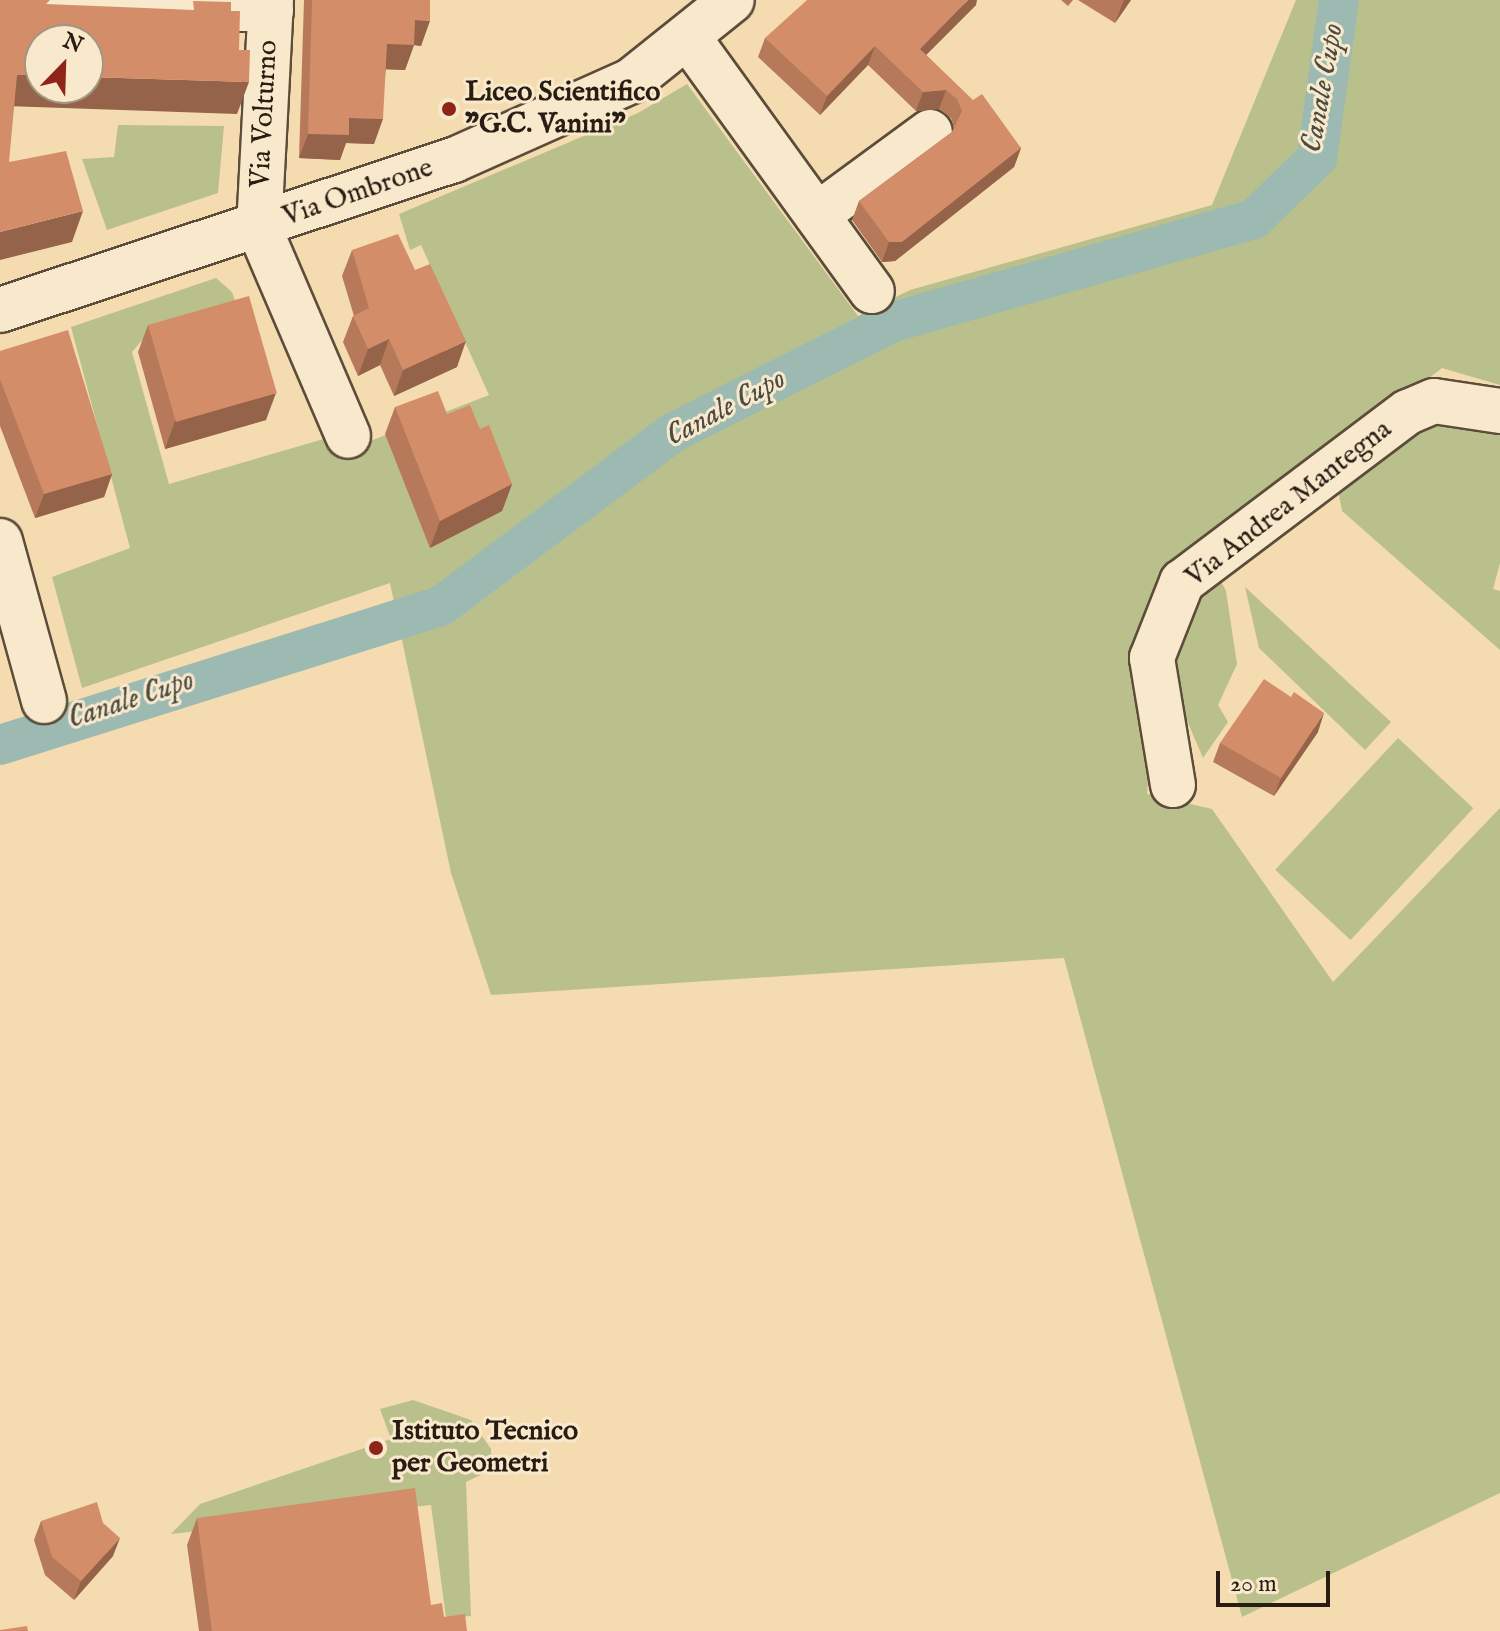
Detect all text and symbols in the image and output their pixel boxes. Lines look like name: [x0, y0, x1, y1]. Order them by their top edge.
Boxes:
water label: Canale Cupo: [1294, 21, 1352, 155]
north arrow: [24, 24, 104, 104]
text: N: [58, 27, 87, 60]
street label: Via Volturno: [244, 39, 286, 189]
place label: Liceo Scientifico "G.C. Vanini": [465, 76, 660, 142]
marker: Liceo Scientifico "G.C. Vanini": [440, 100, 458, 118]
street label: Via Ombrone: [278, 152, 438, 234]
water label: Canale Cupo: [660, 362, 792, 454]
street label: Via Andrea Mantegna: [1179, 413, 1399, 595]
water label: Canale Cupo: [63, 663, 199, 737]
place label: Istituto Tecnico per Geometri: [392, 1415, 578, 1481]
marker: Istituto Tecnico per Geometri: [367, 1439, 385, 1457]
scale bar: [1220, 1555, 1334, 1605]
text: 20 m: [1230, 1569, 1277, 1600]

